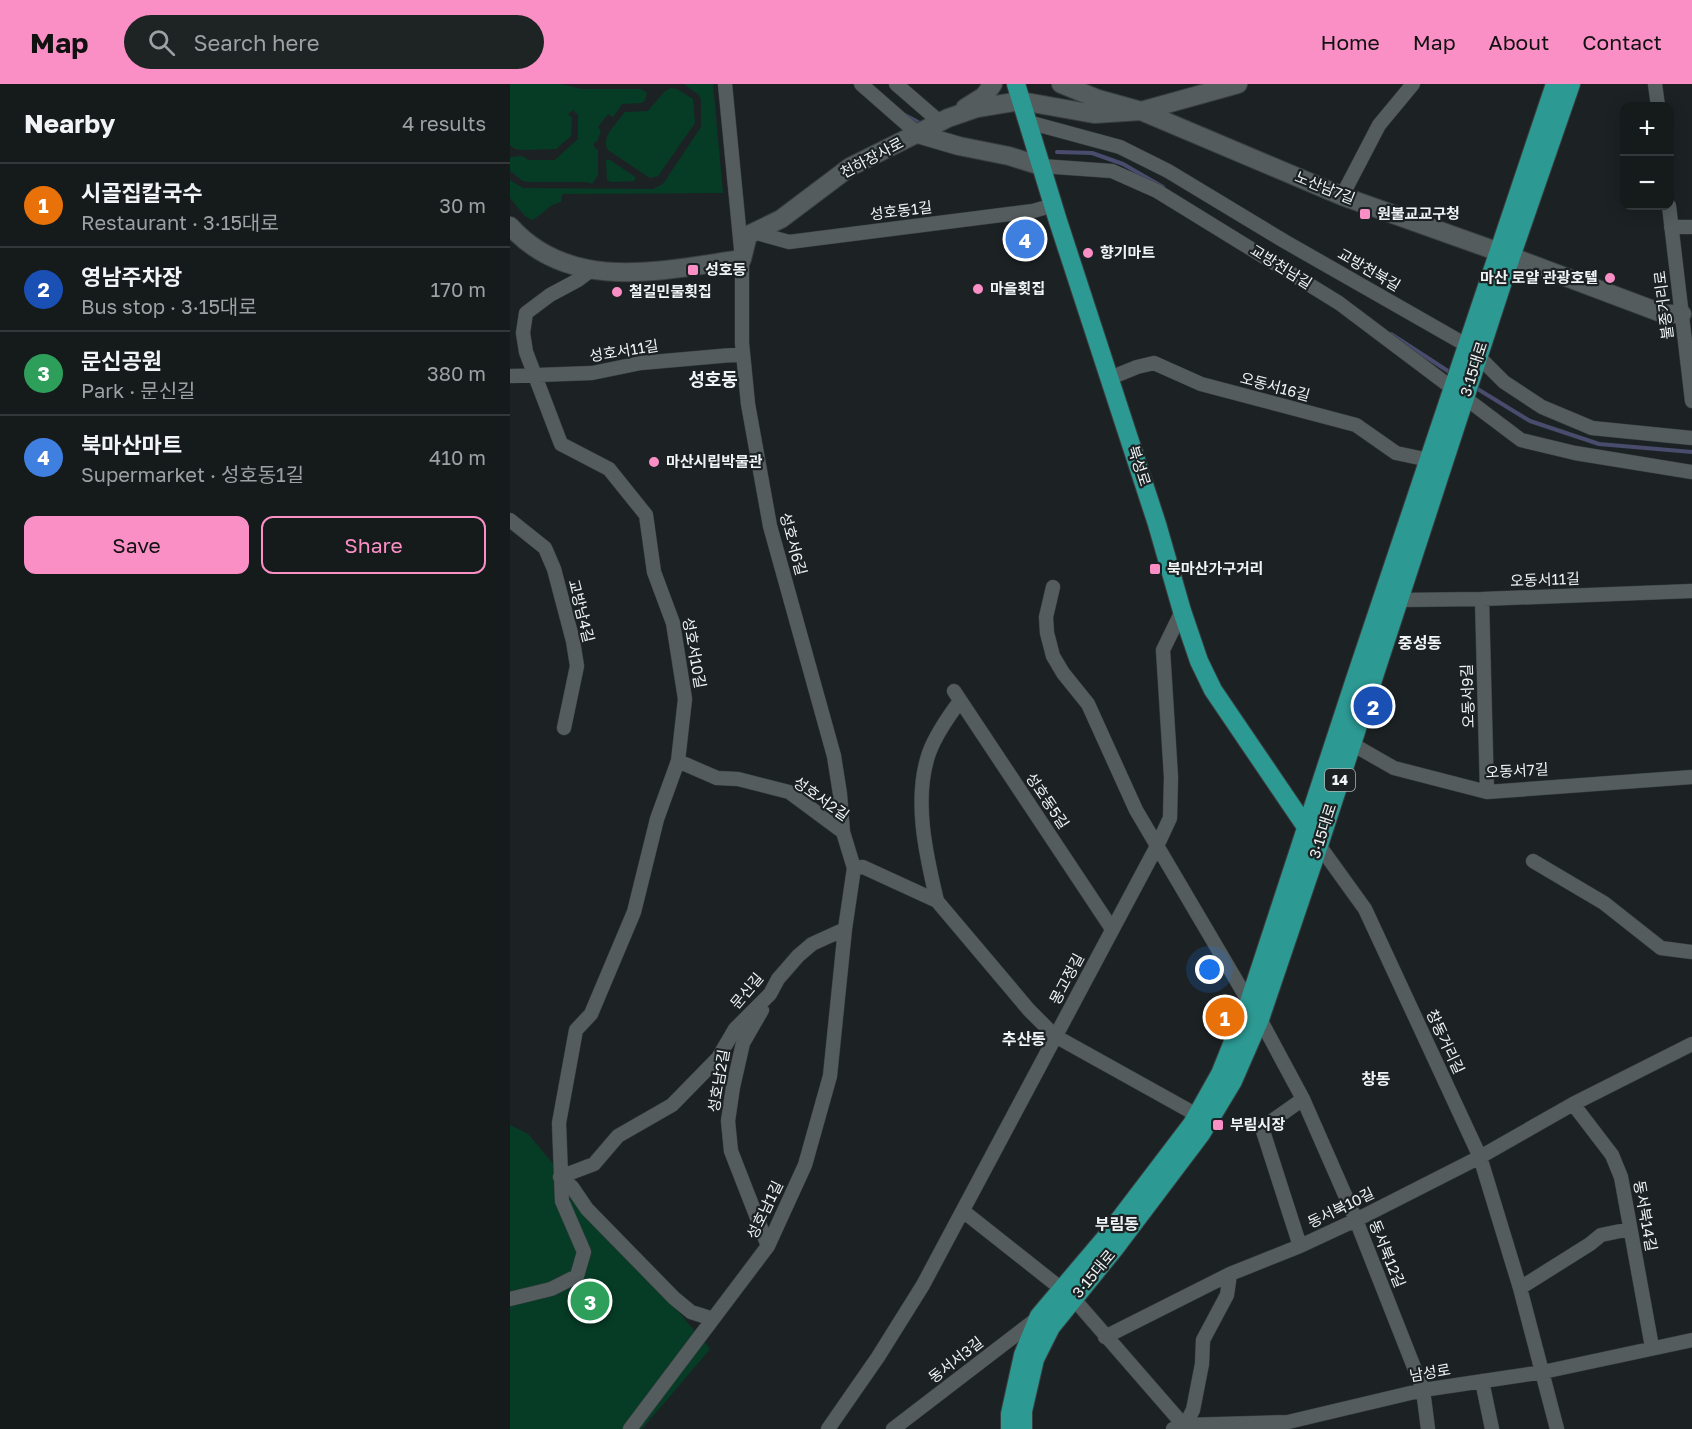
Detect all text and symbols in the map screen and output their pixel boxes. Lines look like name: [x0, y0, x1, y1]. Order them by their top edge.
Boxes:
search box: [124, 15, 544, 69]
text: Map: [30, 26, 88, 59]
icon: search: [145, 26, 178, 59]
text: Search here: [193, 29, 319, 56]
text: Home: [1320, 29, 1380, 55]
text: Map: [1413, 29, 1456, 55]
text: About: [1489, 29, 1549, 55]
text: Contact: [1582, 29, 1662, 55]
map controls: [1620, 102, 1674, 210]
button: +: [1620, 102, 1674, 156]
text: Nearby: [24, 108, 115, 139]
text: 4 results: [402, 111, 486, 135]
street label: 천하장사로: [837, 133, 906, 181]
button: −: [1620, 156, 1674, 210]
street label: 노산남7길: [1293, 167, 1358, 207]
text: 시골집칼국수: [81, 179, 202, 206]
text: 1: [38, 193, 49, 217]
text: 30 m: [439, 193, 486, 217]
street label: 성호동1길: [869, 197, 933, 223]
place label: 원불교교구청: [1377, 204, 1460, 222]
marker: 원불교교구청: [1358, 207, 1372, 221]
text: Restaurant · 3·15대로: [81, 210, 279, 234]
pin: 4: [1006, 216, 1044, 262]
street label: 교방천남길: [1247, 240, 1316, 292]
place label: 향기마트: [1100, 243, 1155, 261]
street label: 교방천북길: [1335, 244, 1404, 294]
marker: 향기마트: [1081, 246, 1095, 260]
place label: 성호동: [705, 260, 747, 278]
text: 영남주차장: [81, 263, 182, 290]
marker: 성호동: [686, 263, 700, 277]
place label: 마산 로얄 관광호텔: [1480, 268, 1598, 286]
street label: 불종거리로: [1650, 270, 1676, 340]
marker: 마산 로얄 관광호텔: [1603, 271, 1617, 285]
text: 2: [37, 277, 50, 301]
text: 170 m: [431, 277, 486, 301]
place label: 마을횟집: [990, 279, 1045, 297]
place label: 철길민물횟집: [629, 282, 712, 300]
marker: 마을횟집: [971, 282, 985, 296]
marker: 철길민물횟집: [610, 285, 624, 299]
text: Bus stop · 3·15대로: [81, 294, 257, 318]
street label: 성호서11길: [588, 336, 660, 364]
street label: 3·15대로: [1456, 339, 1490, 399]
text: 문신공원: [81, 347, 162, 374]
text: 3: [37, 361, 50, 385]
text: 380 m: [427, 361, 486, 385]
district label: 성호동: [688, 368, 738, 390]
street label: 오동서16길: [1238, 368, 1312, 404]
text: Park · 문신길: [81, 378, 196, 402]
text: 북마산마트: [81, 431, 182, 458]
street label: 북성로: [1125, 443, 1155, 488]
text: 4: [37, 445, 50, 469]
text: 410 m: [429, 445, 486, 469]
place label: 마산시립박물관: [666, 452, 763, 470]
marker: 마산시립박물관: [647, 455, 661, 469]
text: Supermarket · 성호동1길: [81, 462, 304, 486]
street label: 성호서6길: [777, 510, 811, 577]
button: Save: [24, 516, 249, 574]
button: Share: [261, 516, 486, 574]
place label: 북마산가구거리: [1167, 559, 1264, 577]
marker: 북마산가구거리: [1148, 562, 1162, 576]
street label: 오동서11길: [1510, 569, 1580, 589]
street label: 교방남4길: [565, 577, 598, 644]
street label: 성호서10길: [680, 616, 710, 690]
district label: 중성동: [1398, 633, 1442, 653]
street label: 오동서9길: [1457, 664, 1477, 728]
pin: 2: [1354, 684, 1392, 728]
street label: 오동서7길: [1485, 759, 1549, 781]
street label: 성호동5길: [1022, 769, 1073, 832]
road number: 14: [1325, 769, 1355, 791]
street label: 성호서2길: [790, 772, 853, 824]
street label: 3·15대로: [1305, 801, 1339, 861]
street label: 몽고정길: [1045, 950, 1087, 1007]
your location: [1195, 955, 1224, 984]
street label: 문신길: [726, 969, 766, 1012]
pin: 1: [1206, 994, 1244, 1040]
street label: 창동거리길: [1423, 1006, 1469, 1077]
district label: 추산동: [1002, 1029, 1046, 1049]
street label: 성호남2길: [704, 1048, 732, 1114]
district label: 창동: [1361, 1069, 1391, 1089]
place label: 부림시장: [1230, 1115, 1285, 1133]
marker: 부림시장: [1211, 1118, 1225, 1132]
street label: 성호남1길: [742, 1178, 786, 1242]
street label: 동서북14길: [1631, 1179, 1661, 1253]
street label: 동서북10길: [1304, 1183, 1377, 1231]
district label: 부림동: [1095, 1214, 1139, 1234]
street label: 동서북12길: [1366, 1217, 1410, 1290]
street label: 3·15대로: [1068, 1246, 1118, 1301]
pin: 3: [570, 1278, 610, 1324]
street label: 동서서3길: [925, 1332, 986, 1386]
street label: 남성로: [1408, 1360, 1452, 1384]

